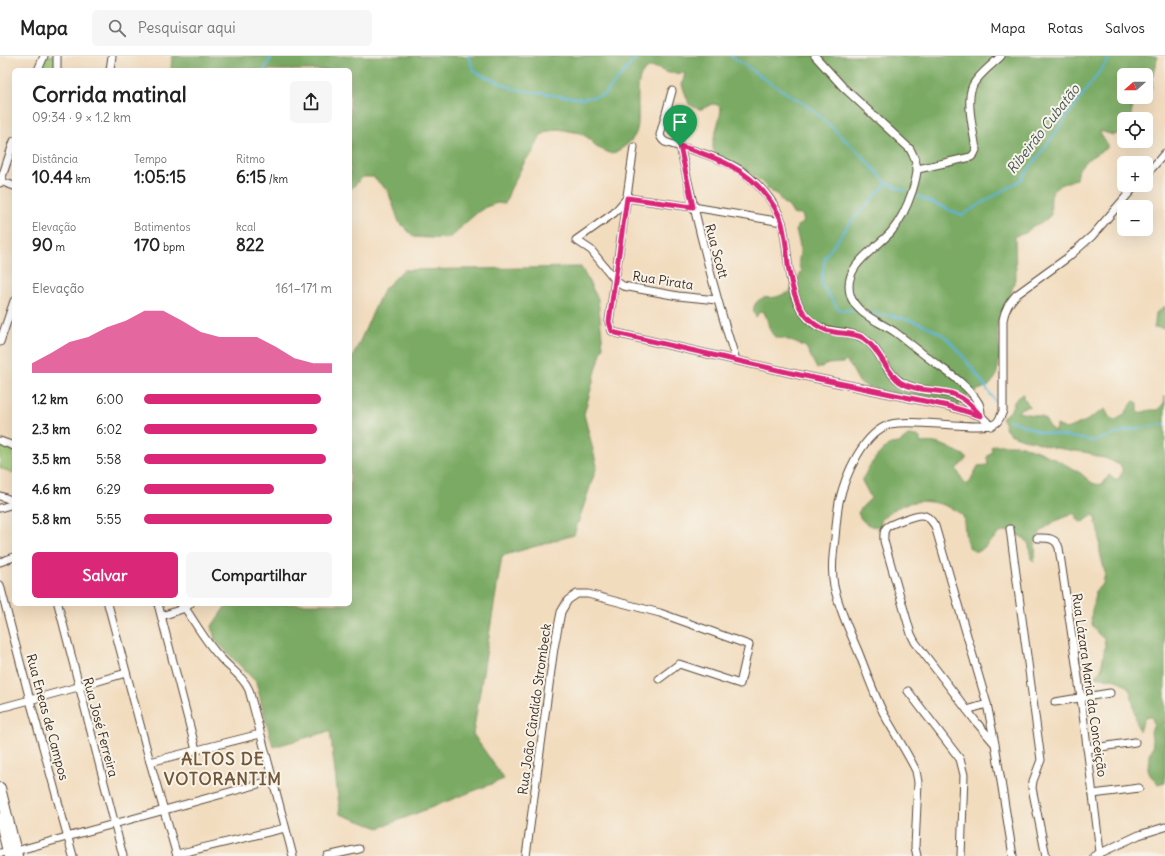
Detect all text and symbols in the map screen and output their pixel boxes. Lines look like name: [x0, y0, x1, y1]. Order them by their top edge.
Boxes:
search box: [92, 10, 372, 46]
text: Mapa: [20, 16, 68, 40]
icon: search: [106, 17, 128, 39]
text: Pesquisar aqui: [138, 18, 236, 37]
text: Mapa: [990, 19, 1025, 37]
text: Rotas: [1047, 19, 1083, 37]
text: Salvos: [1105, 19, 1145, 37]
north arrow: [1117, 68, 1153, 104]
map controls: [1117, 68, 1153, 236]
text: Corrida matinal: [32, 80, 187, 108]
water label: Ribeirão Cubatão: [1002, 80, 1084, 177]
button: share: [290, 81, 332, 123]
pin: [663, 105, 697, 146]
text: 09:34 · 9 × 1.2 km: [32, 109, 131, 126]
icon: arrive: [669, 111, 691, 133]
button: locate: [1117, 112, 1153, 148]
text: Distância: [32, 152, 78, 166]
text: Tempo: [134, 152, 167, 166]
text: Ritmo: [236, 152, 265, 166]
button: +: [1117, 156, 1153, 192]
text: 10.44: [32, 166, 73, 188]
text: 1:05:15: [134, 166, 186, 188]
text: 6:15: [236, 166, 266, 188]
text: km: [73, 172, 91, 186]
text: /km: [266, 172, 288, 186]
button: −: [1117, 200, 1153, 236]
text: Elevação: [32, 220, 76, 234]
text: Batimentos: [134, 220, 190, 234]
text: kcal: [236, 220, 256, 234]
street label: Rua Scott: [701, 222, 732, 281]
text: 90: [32, 234, 53, 256]
text: 170: [134, 234, 160, 256]
text: 822: [236, 234, 264, 256]
text: m: [53, 240, 65, 254]
text: bpm: [160, 240, 185, 254]
street label: Rua Pirata: [631, 267, 695, 294]
text: Elevação: [32, 280, 84, 297]
text: 161–171 m: [276, 280, 332, 297]
text: 1.2 km: [32, 391, 68, 408]
text: 6:00: [96, 391, 124, 408]
text: 2.3 km: [32, 421, 70, 438]
text: 6:02: [96, 421, 122, 438]
text: 3.5 km: [32, 451, 71, 468]
text: 5:58: [96, 451, 121, 468]
text: 4.6 km: [32, 481, 71, 498]
text: 6:29: [96, 481, 121, 498]
text: 5.8 km: [32, 511, 71, 528]
text: 5:55: [96, 511, 121, 528]
button: Salvar: [32, 552, 178, 598]
button: Compartilhar: [186, 552, 332, 598]
street label: Rua Lázara Maria da Conceição: [1068, 592, 1111, 778]
street label: Rua João Cândido Strombeck: [514, 622, 555, 796]
street label: Rua Eneas de Campos: [22, 652, 73, 782]
street label: Rua José Ferreira: [79, 675, 122, 779]
district label: ALTOS DE VOTORANTIM: [164, 748, 282, 790]

